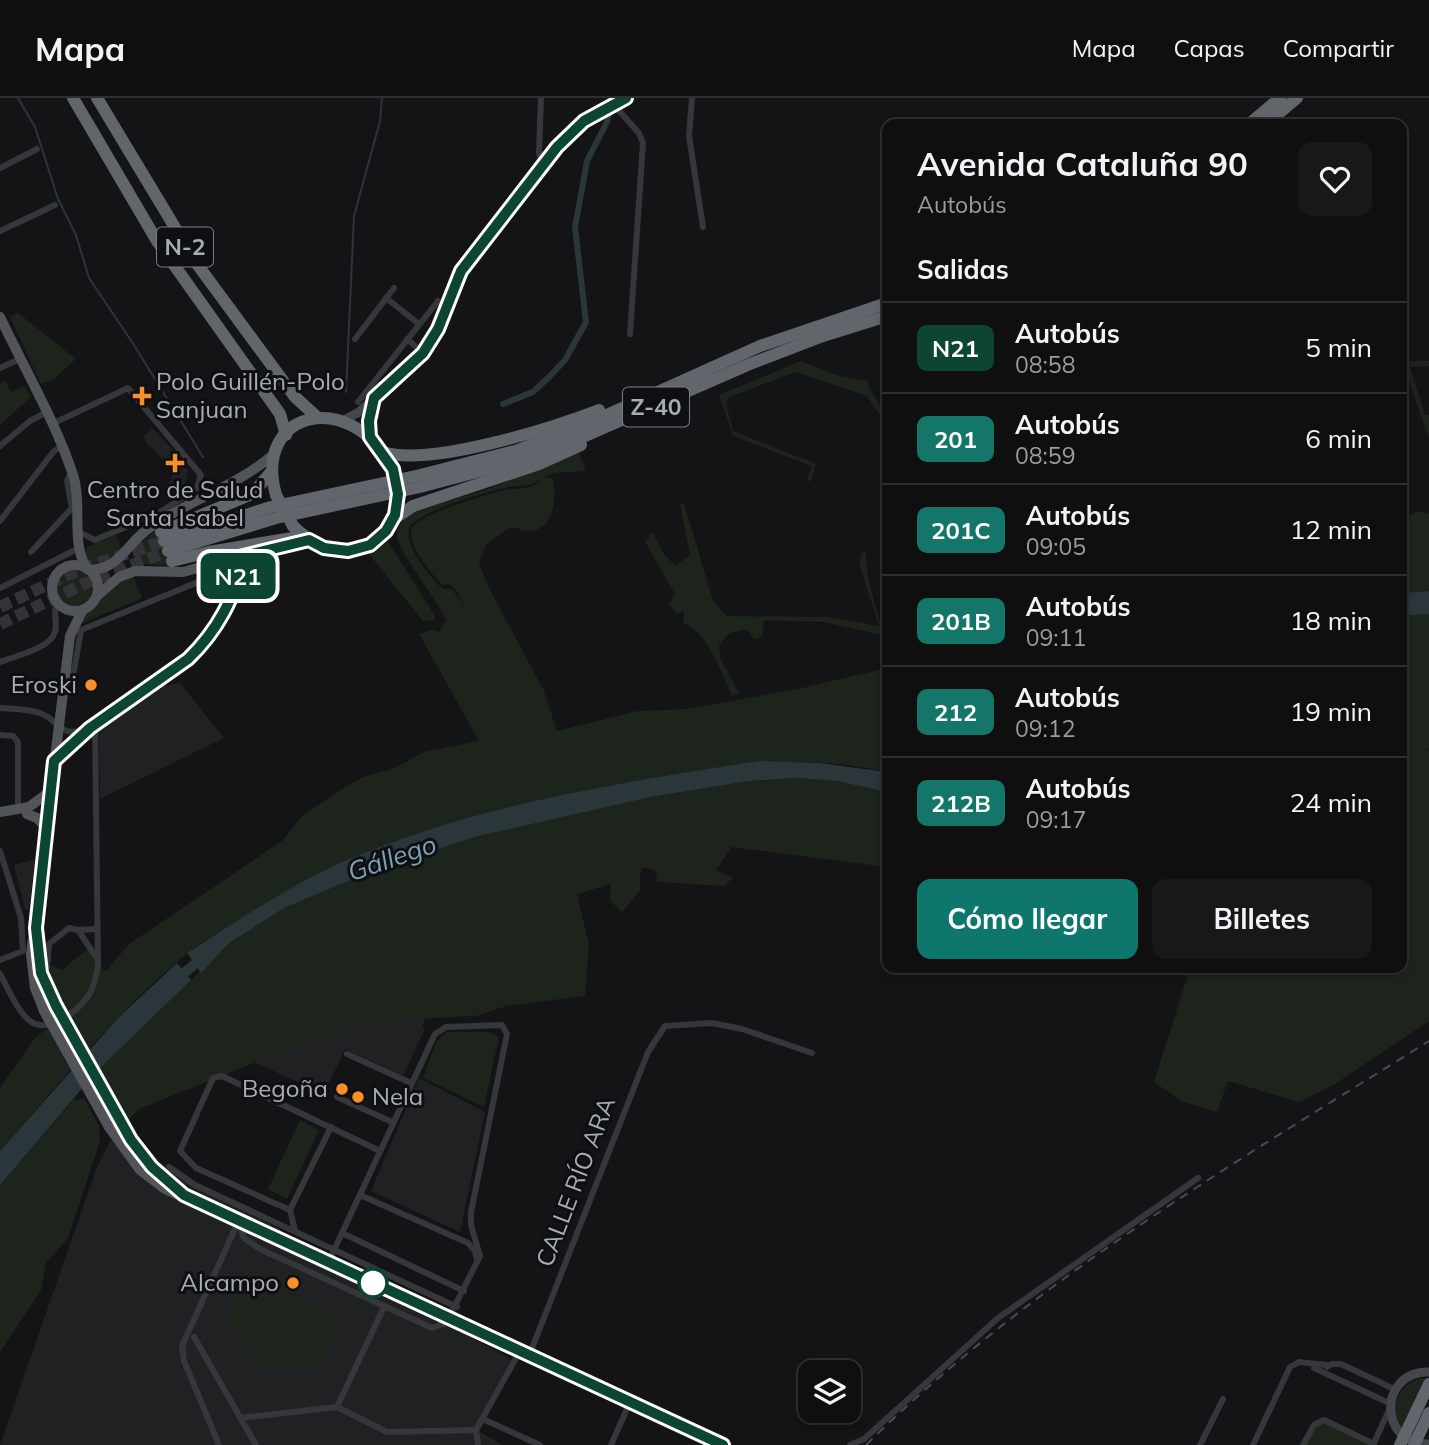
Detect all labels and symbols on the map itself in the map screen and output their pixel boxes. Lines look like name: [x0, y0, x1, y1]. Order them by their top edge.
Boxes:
road number: N-2: [157, 228, 213, 266]
place label: Polo Guillén-Polo Sanjuan: [156, 366, 345, 424]
marker: Polo Guillén-Polo Sanjuan: [134, 388, 150, 404]
road number: Z-40: [623, 388, 689, 426]
marker: Centro de Salud Santa Isabel: [165, 453, 185, 473]
place label: Centro de Salud Santa Isabel: [87, 474, 263, 532]
line badge: N21: [198, 553, 278, 599]
place label: Eroski: [11, 669, 77, 699]
marker: Eroski: [83, 677, 99, 693]
water label: Gállego: [343, 827, 441, 888]
place label: Begoña: [242, 1073, 328, 1103]
marker: Begoña: [334, 1081, 350, 1097]
place label: Nela: [372, 1081, 423, 1111]
marker: Nela: [350, 1089, 366, 1105]
street label: CALLE RÍO ARA: [529, 1092, 621, 1271]
place label: Alcampo: [180, 1267, 279, 1297]
unlabelled marker: [358, 1268, 388, 1298]
marker: Alcampo: [285, 1275, 301, 1291]

